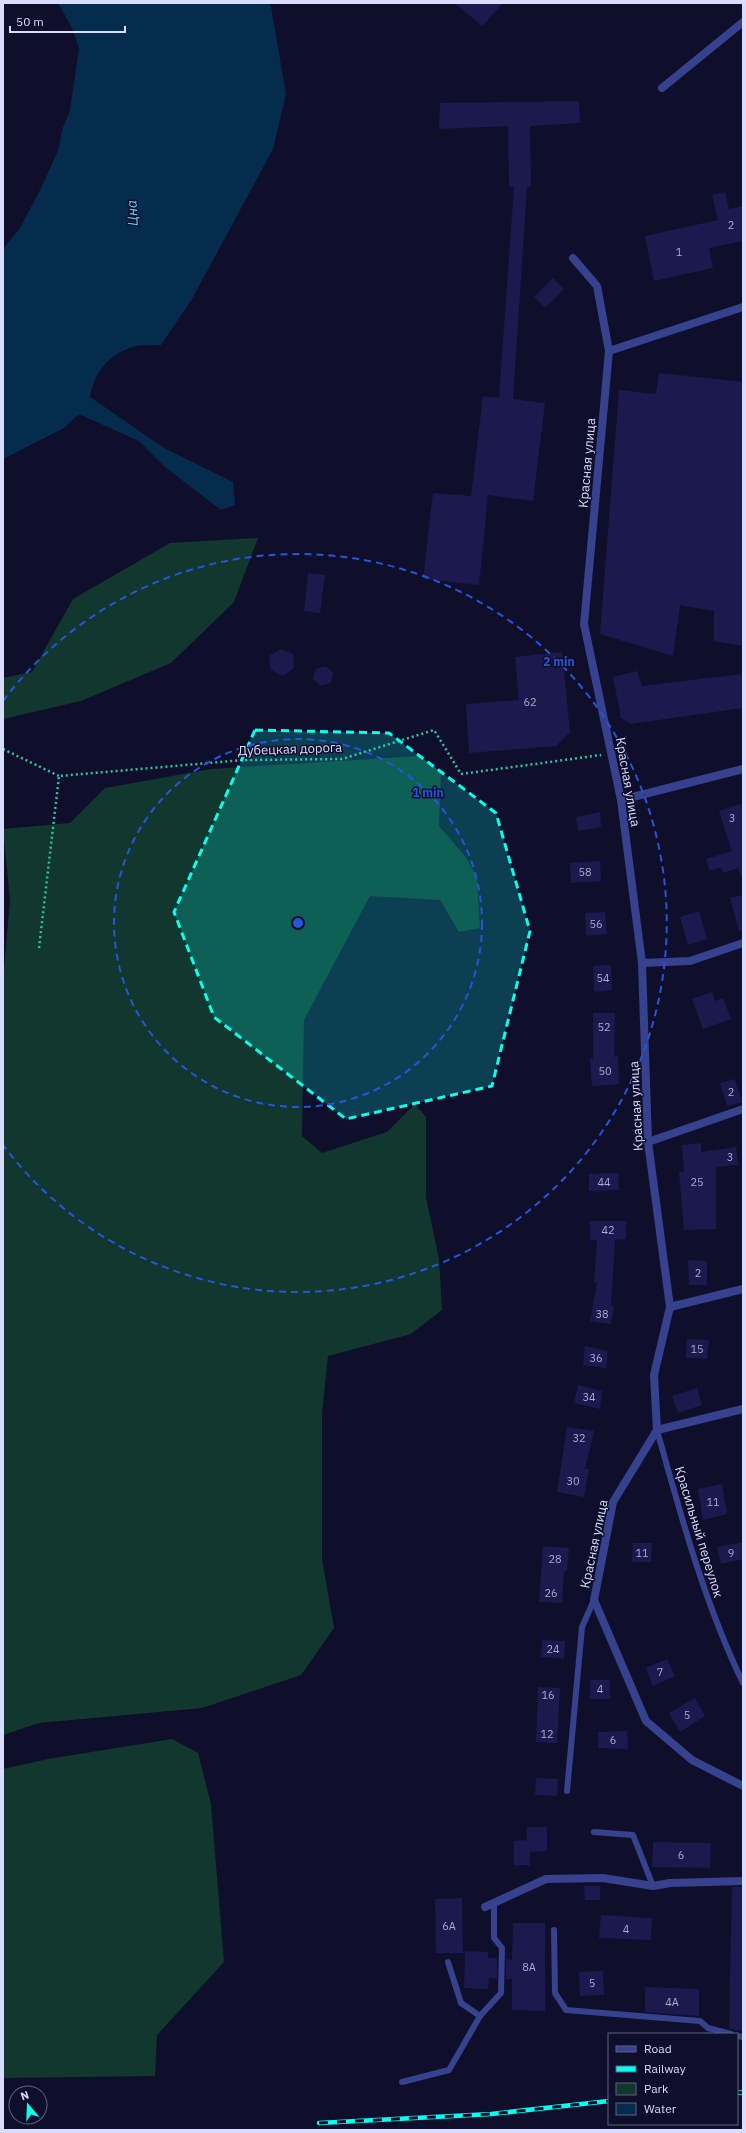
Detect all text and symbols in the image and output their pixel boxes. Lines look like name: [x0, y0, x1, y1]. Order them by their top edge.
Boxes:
scale bar: [10, 8, 125, 34]
text: 50 m: [16, 14, 44, 29]
water label: Цна: [122, 200, 142, 226]
house number: 2: [728, 218, 734, 232]
house number: 1: [676, 245, 683, 259]
street label: Красная улица: [575, 417, 599, 509]
text: 2 min: [543, 654, 575, 669]
house number: 62: [523, 695, 537, 709]
street label: Красная улица: [612, 736, 644, 828]
street label: Дубецкая дорога: [238, 739, 342, 759]
text: 1 min: [412, 785, 444, 800]
house number: 3: [729, 811, 735, 825]
house number: 58: [578, 865, 592, 879]
centre of rings: [291, 916, 305, 930]
house number: 56: [589, 917, 603, 931]
house number: 54: [596, 971, 610, 985]
house number: 52: [597, 1020, 611, 1034]
street label: Красная улица: [625, 1060, 647, 1152]
house number: 50: [598, 1064, 612, 1078]
house number: 2: [728, 1085, 734, 1099]
house number: 3: [727, 1150, 733, 1164]
house number: 44: [597, 1175, 611, 1189]
house number: 25: [690, 1175, 704, 1189]
house number: 42: [601, 1223, 615, 1237]
house number: 2: [695, 1266, 701, 1280]
house number: 38: [595, 1307, 609, 1321]
house number: 15: [690, 1342, 704, 1356]
house number: 36: [589, 1351, 603, 1365]
house number: 34: [582, 1390, 596, 1404]
house number: 32: [572, 1431, 586, 1445]
street label: Красильный переулок: [671, 1464, 727, 1600]
house number: 30: [566, 1474, 580, 1488]
house number: 11: [706, 1495, 720, 1509]
street label: Красная улица: [576, 1498, 612, 1590]
house number: 11: [635, 1546, 649, 1560]
house number: 9: [728, 1546, 734, 1560]
house number: 28: [548, 1552, 562, 1566]
house number: 26: [544, 1586, 558, 1600]
house number: 24: [546, 1642, 560, 1656]
house number: 7: [657, 1665, 663, 1679]
house number: 4: [597, 1682, 604, 1696]
house number: 16: [541, 1688, 555, 1702]
house number: 5: [684, 1708, 690, 1722]
house number: 12: [540, 1727, 554, 1741]
house number: 6: [610, 1733, 616, 1747]
house number: 6: [678, 1848, 684, 1862]
house number: 6А: [442, 1919, 456, 1933]
house number: 4: [623, 1922, 630, 1936]
house number: 8А: [522, 1960, 536, 1974]
house number: 5: [589, 1976, 595, 1990]
house number: 4А: [665, 1995, 679, 2009]
legend: [608, 2033, 738, 2125]
text: Road: [644, 2041, 672, 2056]
text: Railway: [644, 2061, 686, 2076]
text: Park: [644, 2081, 669, 2096]
north arrow: [8, 2085, 48, 2125]
text: N: [19, 2088, 31, 2103]
text: Water: [644, 2101, 677, 2116]

